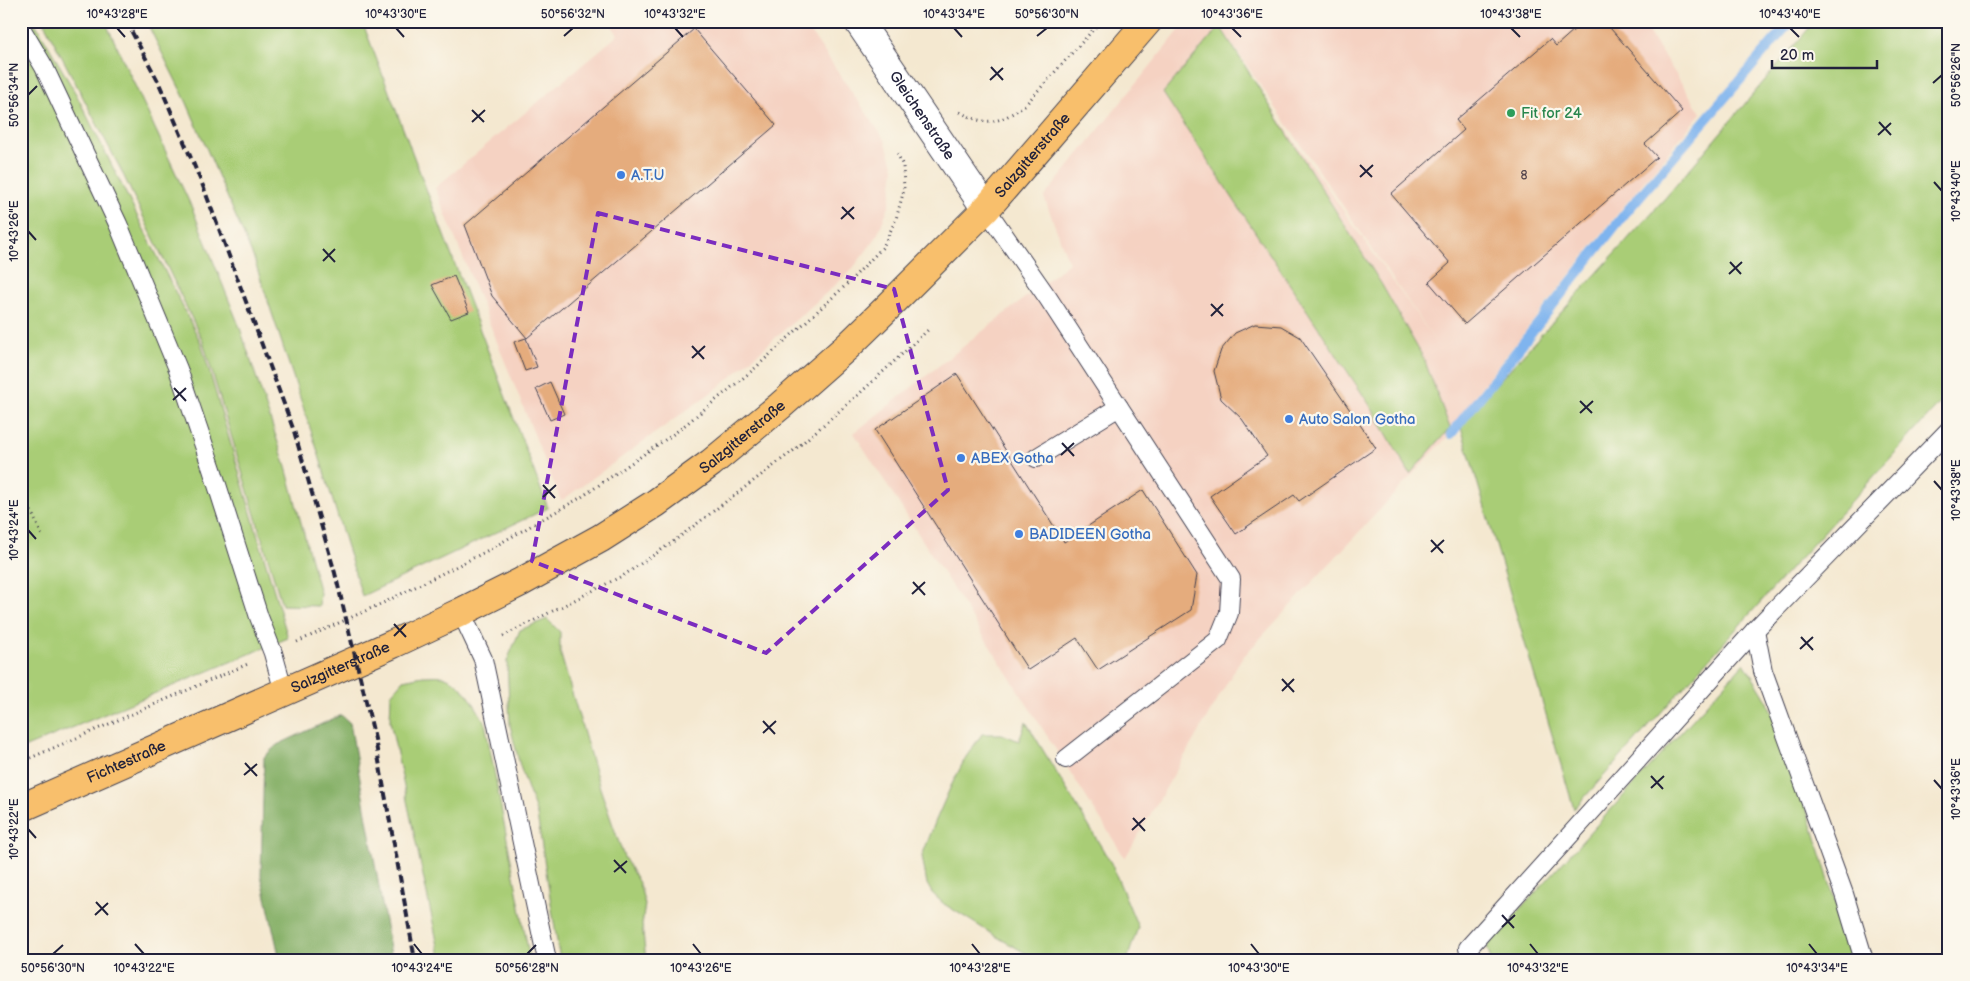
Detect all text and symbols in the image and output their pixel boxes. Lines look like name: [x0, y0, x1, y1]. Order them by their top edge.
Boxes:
text: 10°43'28"E: [86, 7, 148, 22]
text: 10°43'30"E: [365, 7, 427, 22]
text: 50°56'32"N: [541, 7, 605, 22]
text: 10°43'32"E: [644, 7, 706, 22]
text: 10°43'34"E: [923, 7, 985, 22]
text: 50°56'30"N: [1015, 7, 1079, 22]
text: 10°43'36"E: [1201, 7, 1263, 22]
text: 10°43'38"E: [1480, 7, 1542, 22]
text: 10°43'40"E: [1759, 7, 1821, 22]
scale bar: [1772, 38, 1878, 70]
text: 50°56'26"N: [1949, 43, 1964, 107]
text: 20 m: [1780, 46, 1814, 65]
text: 50°56'34"N: [7, 63, 22, 127]
street label: Gleichenstraße: [885, 67, 959, 163]
place label: Fit for 24: [1521, 104, 1582, 123]
marker: Fit for 24: [1505, 107, 1517, 119]
street label: Salzgitterstraße: [991, 109, 1074, 202]
text: 10°43'40"E: [1949, 160, 1964, 222]
place label: A.T.U: [631, 166, 664, 185]
house number: 8: [1521, 168, 1528, 183]
marker: A.T.U: [615, 169, 627, 181]
text: 10°43'26"E: [7, 200, 22, 262]
street label: Salzgitterstraße: [695, 396, 789, 478]
place label: Auto Salon Gotha: [1299, 410, 1416, 429]
marker: Auto Salon Gotha: [1283, 413, 1295, 425]
place label: ABEX Gotha: [971, 449, 1054, 468]
marker: ABEX Gotha: [955, 452, 967, 464]
text: 10°43'38"E: [1949, 459, 1964, 521]
text: 10°43'24"E: [7, 499, 22, 561]
place label: BADIDEEN Gotha: [1029, 525, 1151, 544]
marker: BADIDEEN Gotha: [1013, 528, 1025, 540]
street label: Salzgitterstraße: [288, 637, 393, 697]
street label: Fichtestraße: [84, 736, 169, 787]
text: 10°43'36"E: [1949, 758, 1964, 820]
text: 10°43'22"E: [7, 798, 22, 860]
text: 50°56'30"N: [21, 961, 85, 976]
text: 10°43'22"E: [113, 961, 175, 976]
text: 10°43'24"E: [391, 961, 453, 976]
text: 50°56'28"N: [495, 961, 559, 976]
text: 10°43'26"E: [670, 961, 732, 976]
text: 10°43'28"E: [949, 961, 1011, 976]
text: 10°43'30"E: [1228, 961, 1290, 976]
text: 10°43'32"E: [1507, 961, 1569, 976]
text: 10°43'34"E: [1786, 961, 1848, 976]

